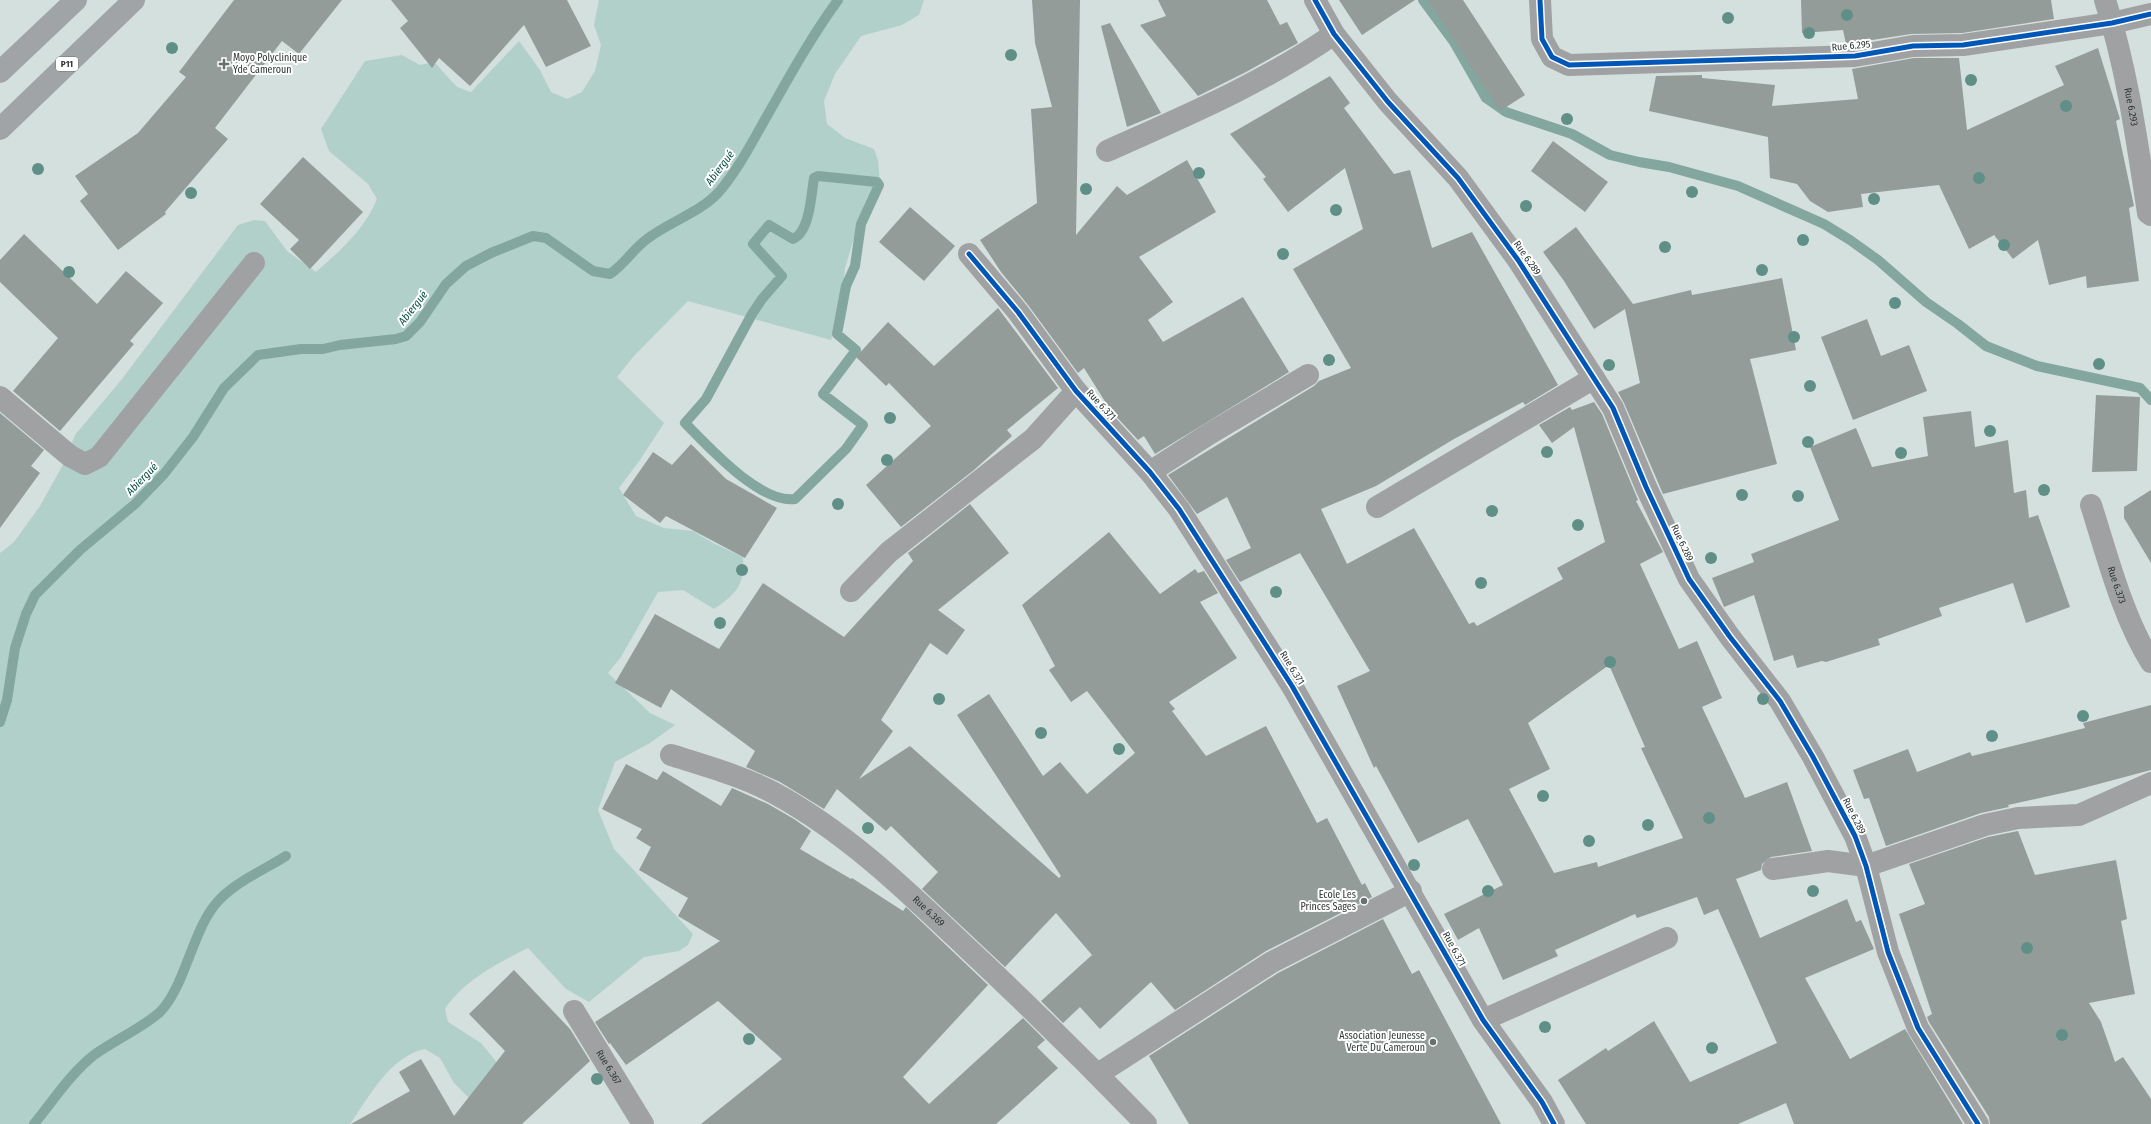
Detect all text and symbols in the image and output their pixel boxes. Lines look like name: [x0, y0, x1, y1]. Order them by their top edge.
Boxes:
street label: Rue 6.295: [1831, 38, 1871, 54]
place label: Moyo Polyclinique Yde Cameroun: [233, 52, 307, 76]
road number: P11: [56, 57, 78, 71]
marker: Moyo Polyclinique Yde Cameroun: [218, 58, 230, 70]
street label: Rue 6.293: [2121, 87, 2140, 127]
water label: Abiergué: [702, 148, 737, 189]
street label: Rue 6.289: [1511, 239, 1543, 278]
water label: Abiergué: [395, 288, 430, 328]
street label: Rue 6.371: [1084, 387, 1118, 423]
water label: Abiergué: [123, 460, 160, 499]
street label: Rue 6.289: [1668, 523, 1696, 563]
street label: Rue 6.373: [2105, 565, 2129, 606]
street label: Rue 6.371: [1277, 649, 1307, 687]
street label: Rue 6.289: [1840, 796, 1868, 836]
place label: Ecole Les Princes Sages: [1301, 889, 1356, 913]
street label: Rue 6.369: [910, 894, 947, 929]
marker: Ecole Les Princes Sages: [1359, 896, 1369, 906]
street label: Rue 6.371: [1440, 930, 1468, 968]
place label: Association Jeunesse Verte Du Cameroun: [1339, 1030, 1425, 1054]
marker: Association Jeunesse Verte Du Cameroun: [1428, 1037, 1438, 1047]
street label: Rue 6.367: [593, 1048, 624, 1087]

